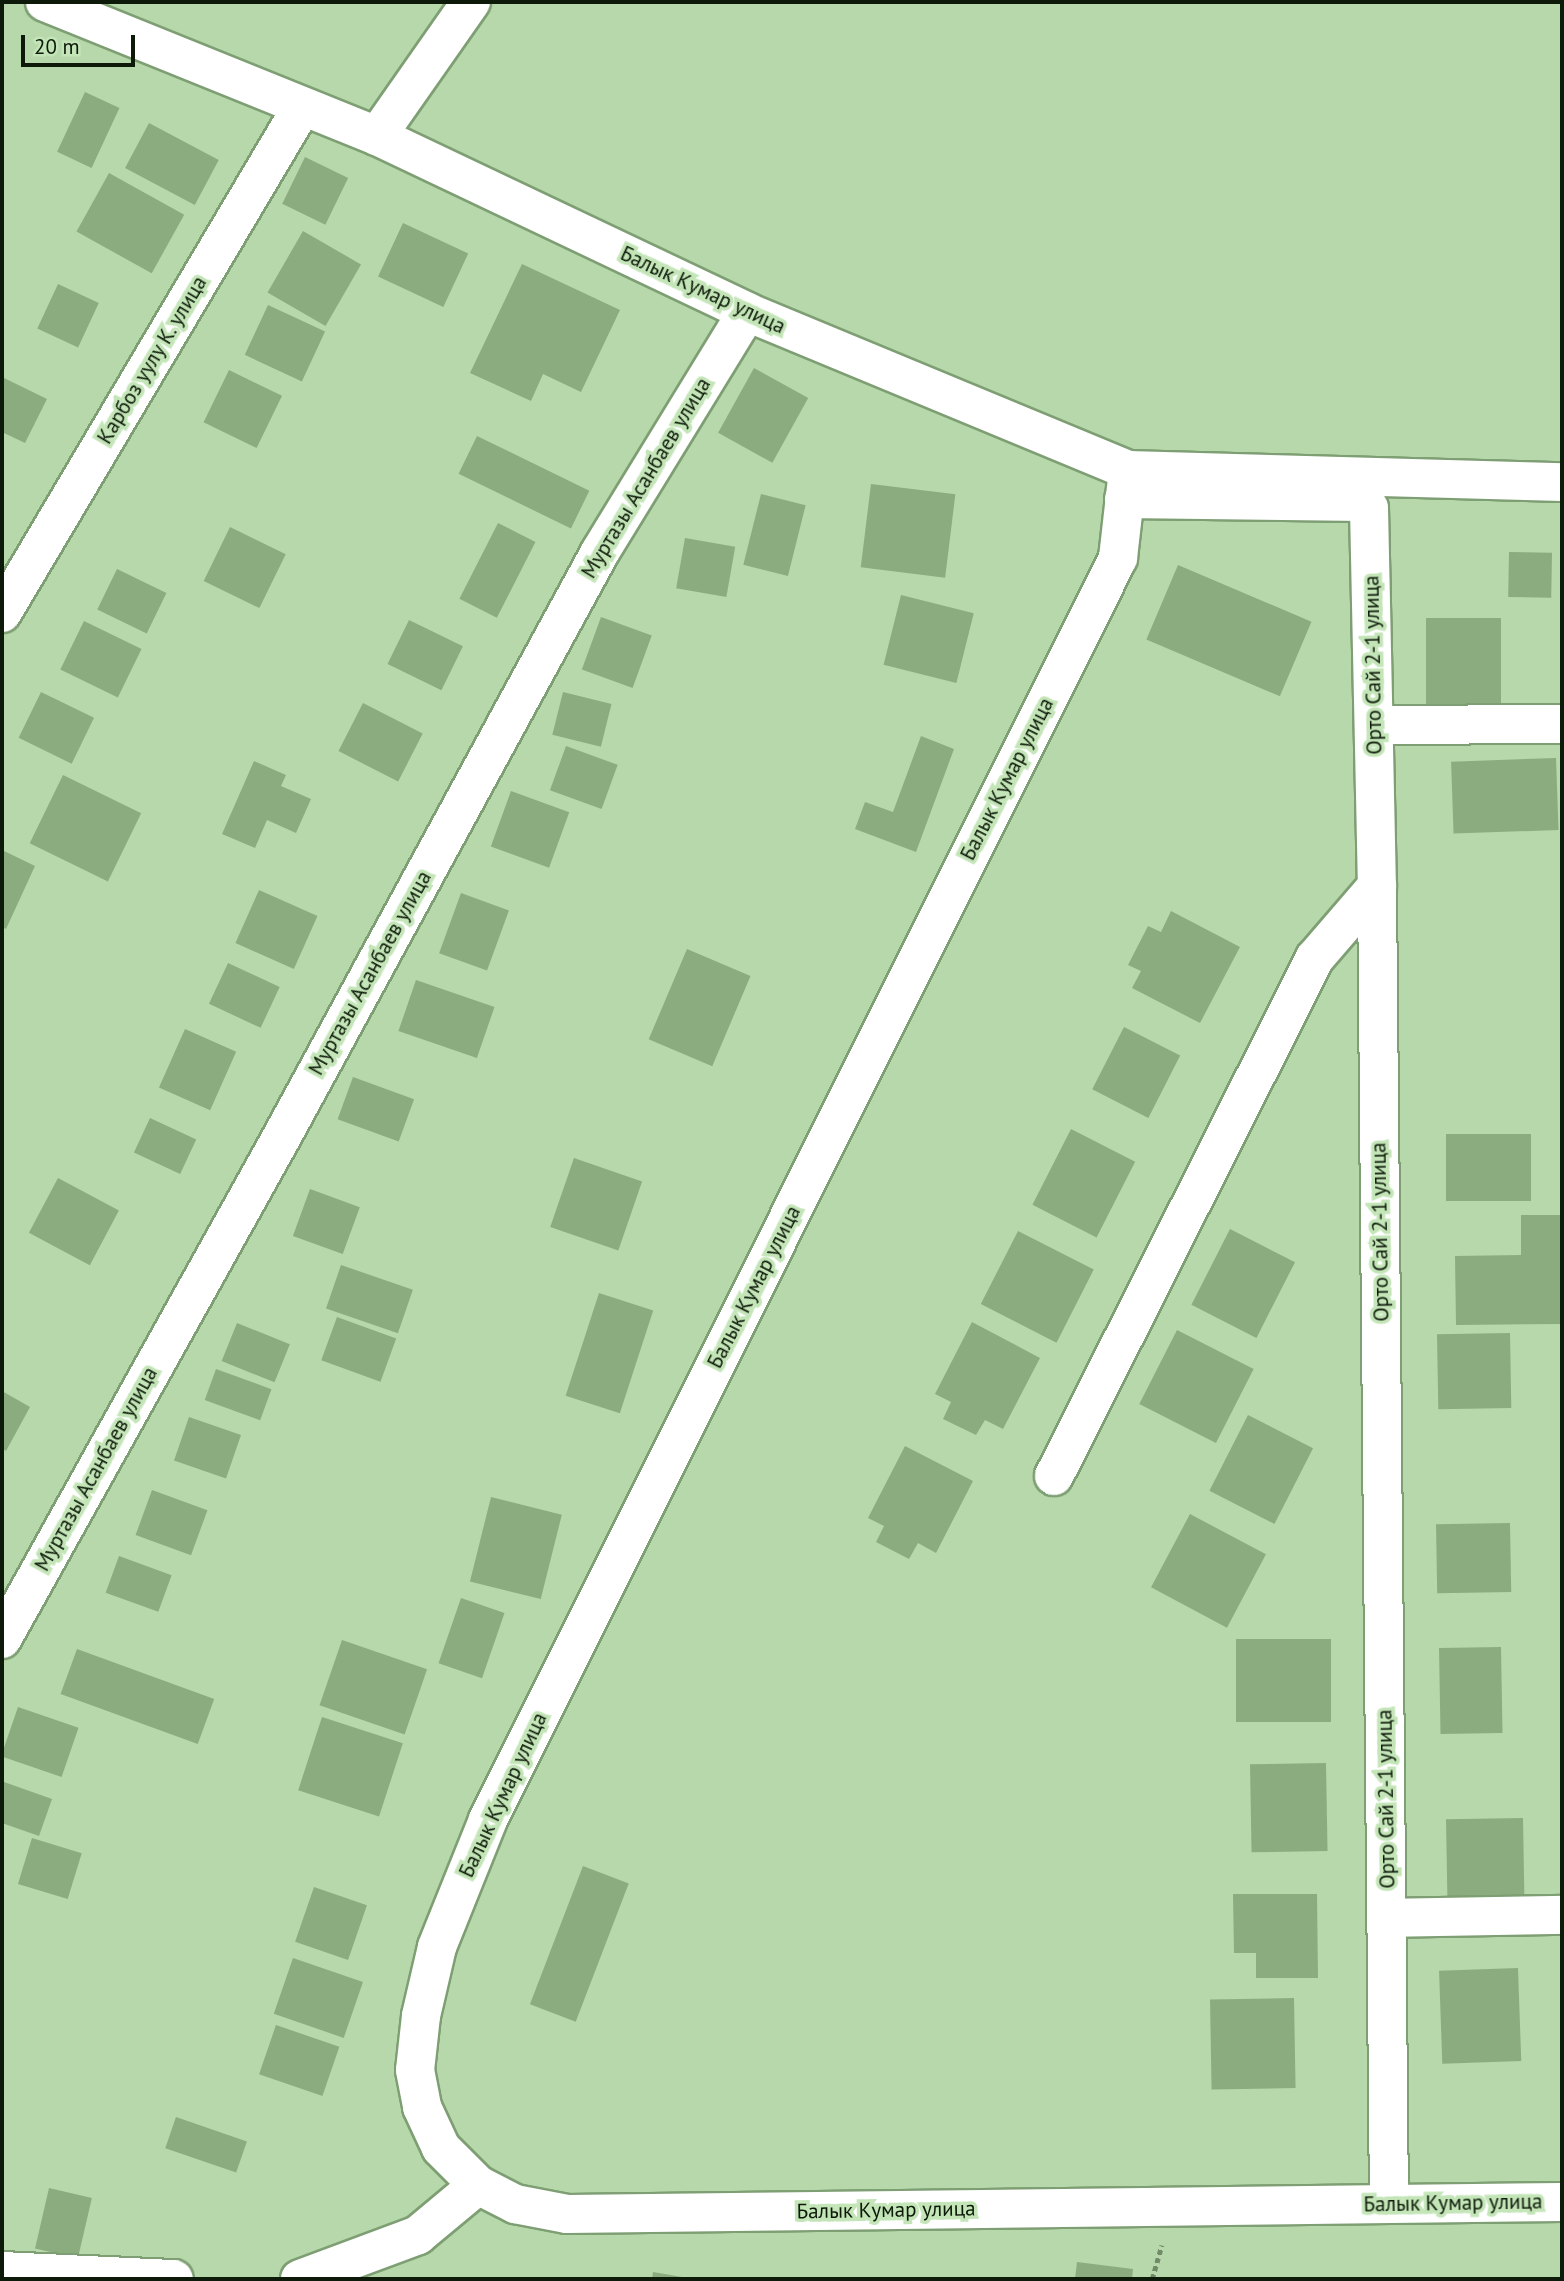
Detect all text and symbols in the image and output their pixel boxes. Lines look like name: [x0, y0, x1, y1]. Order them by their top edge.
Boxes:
scale bar: [24, 21, 138, 65]
text: 20 m: [34, 33, 80, 60]
street label: Балык Кумар улица: [617, 241, 789, 339]
street label: Карбоз уулу К. улица: [91, 271, 213, 449]
street label: Муртазы Асанбаев улица: [576, 373, 716, 583]
street label: Орто Сай 2-1 улица: [1359, 575, 1387, 755]
street label: Балык Кумар улица: [955, 694, 1059, 864]
street label: Муртазы Асанбаев улица: [303, 866, 437, 1080]
street label: Орто Сай 2-1 улица: [1366, 1142, 1394, 1322]
street label: Балык Кумар улица: [702, 1202, 806, 1372]
street label: Муртазы Асанбаев улица: [29, 1362, 163, 1576]
street label: Балык Кумар улица: [454, 1709, 552, 1881]
street label: Орто Сай 2-1 улица: [1372, 1709, 1400, 1889]
street label: Балык Кумар улица: [1363, 2189, 1543, 2217]
street label: Балык Кумар улица: [796, 2196, 976, 2224]

